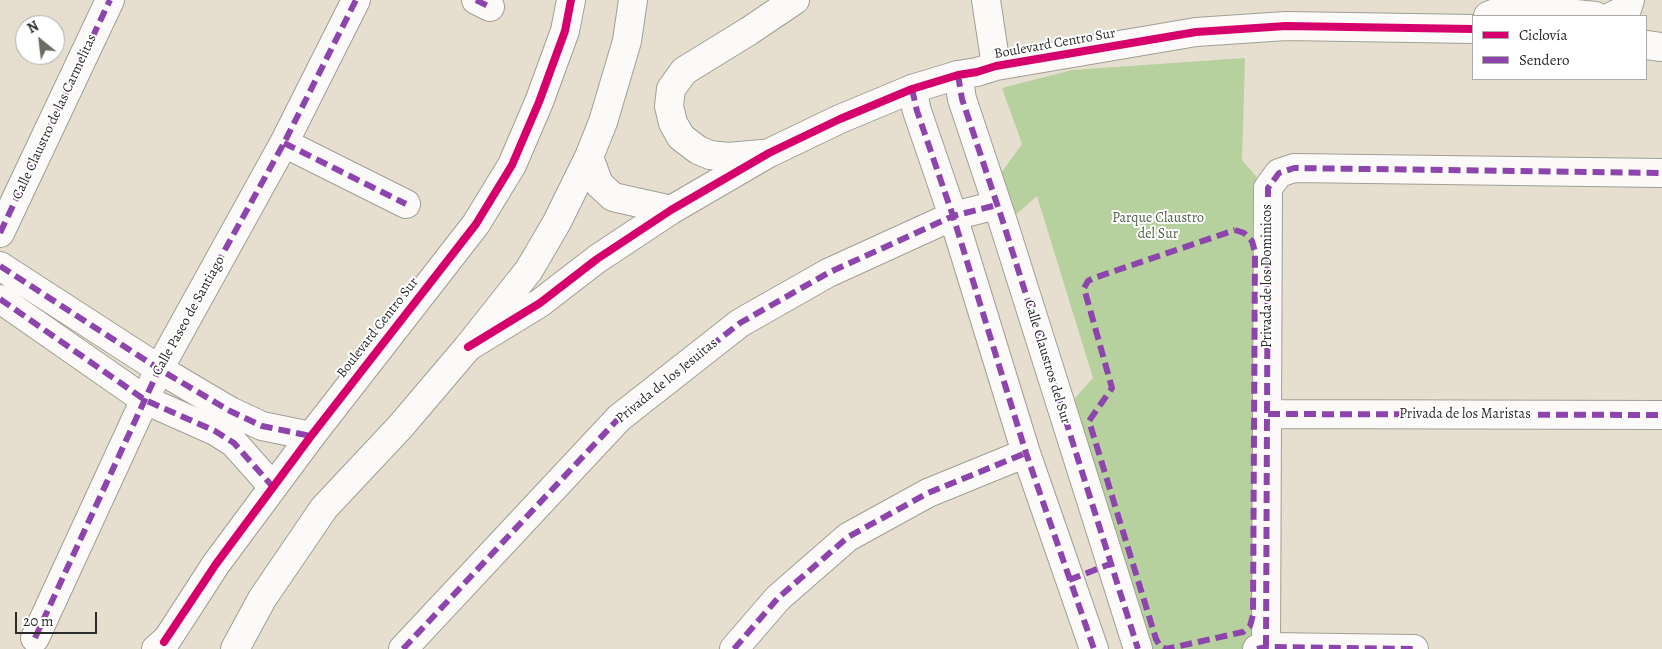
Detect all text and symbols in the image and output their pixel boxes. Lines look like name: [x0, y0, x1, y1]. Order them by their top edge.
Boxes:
north arrow: [15, 15, 65, 65]
legend: [1472, 15, 1647, 80]
text: N: [24, 17, 42, 38]
street label: Boulevard Centro Sur: [993, 25, 1117, 63]
text: Ciclovía: [1519, 25, 1567, 45]
street label: Calle Claustro de las Carmelitas: [9, 32, 101, 202]
text: Sendero: [1519, 50, 1569, 70]
street label: Privada de los Dominicos: [1260, 204, 1276, 348]
park label: Parque Claustro del Sur: [1112, 211, 1204, 243]
street label: Calle Paseo de Santiago: [149, 253, 229, 379]
street label: Boulevard Centro Sur: [334, 274, 422, 382]
street label: Calle Claustros del Sur: [1020, 298, 1074, 426]
street label: Privada de los Jesuitas: [613, 335, 721, 427]
street label: Privada de los Maristas: [1399, 407, 1531, 423]
scale bar: [18, 602, 100, 634]
text: 20 m: [23, 611, 54, 631]

